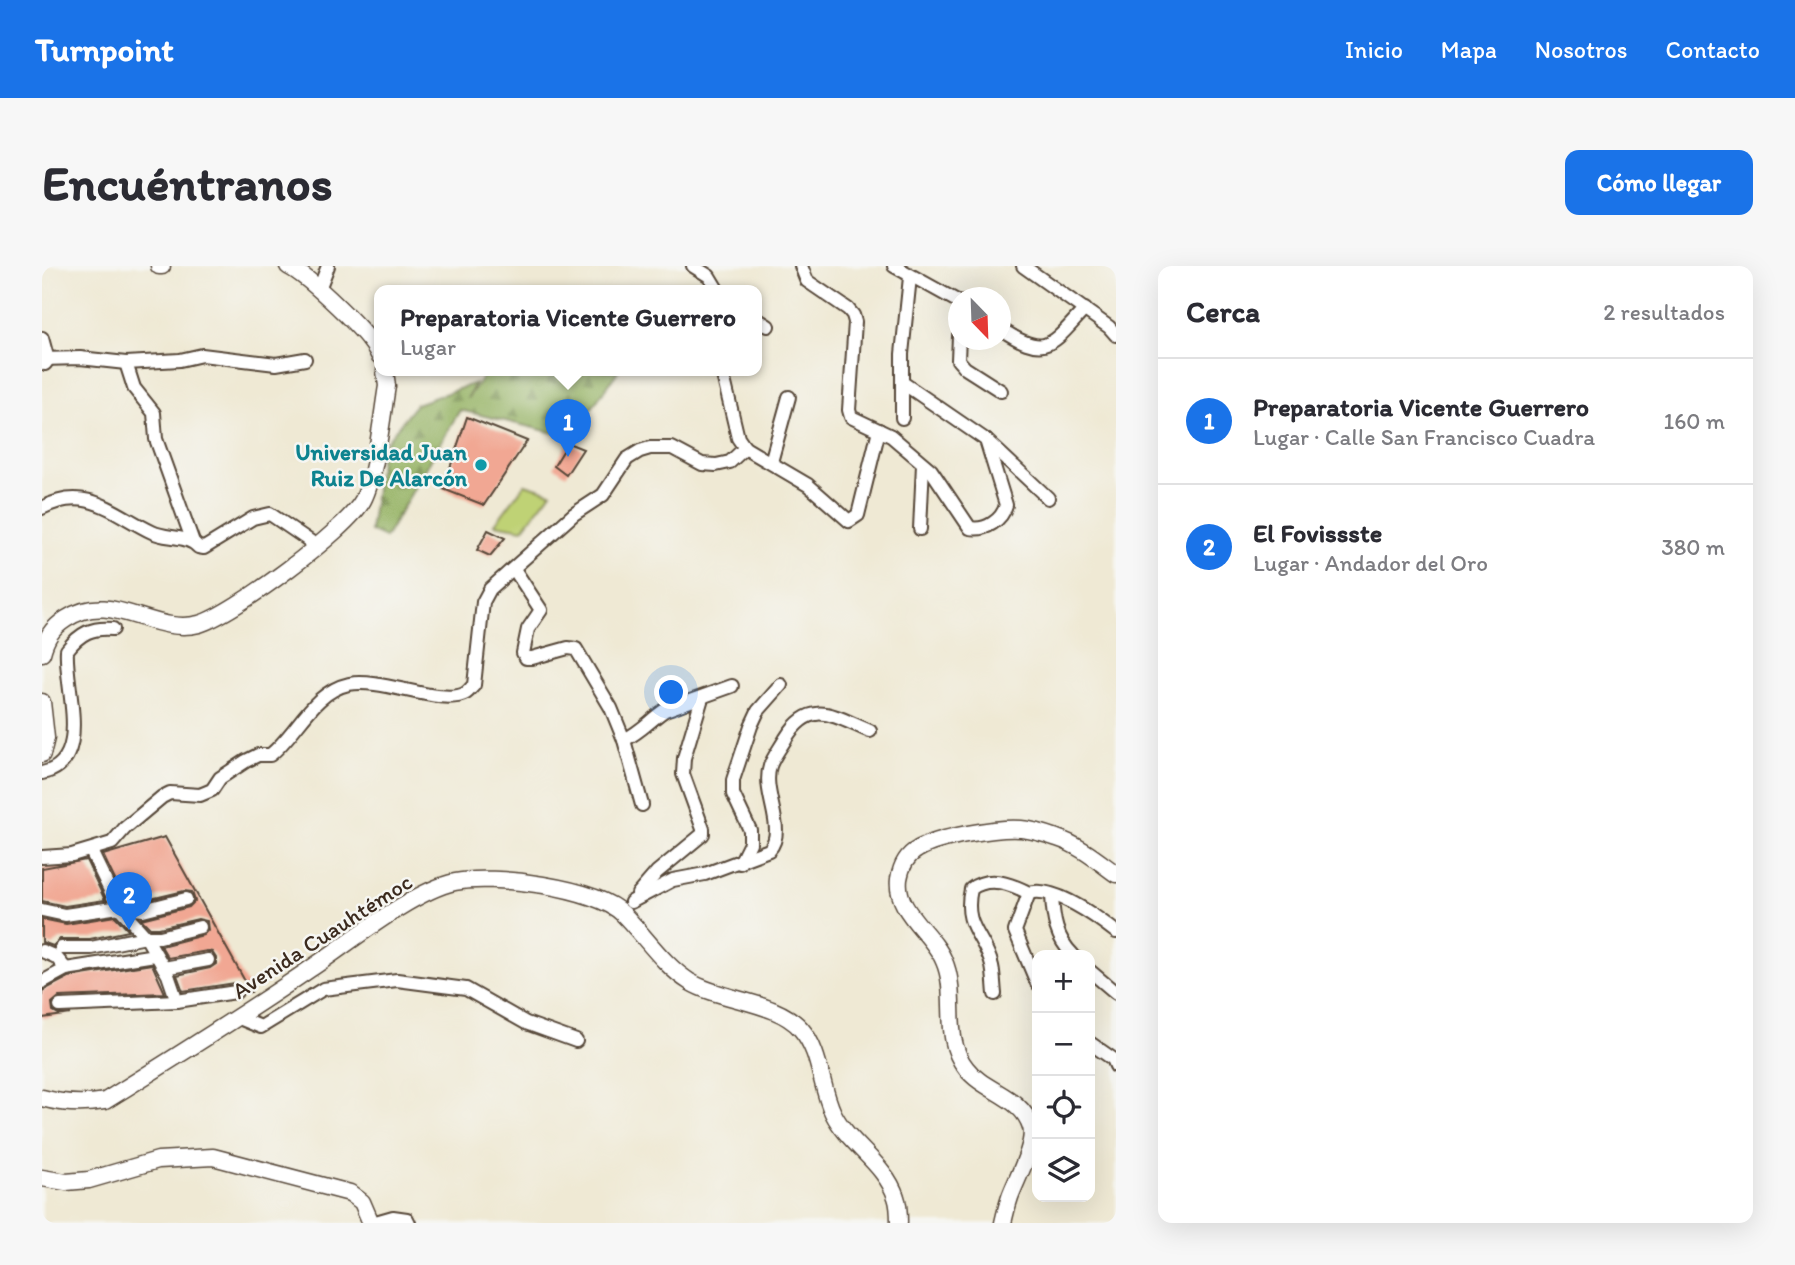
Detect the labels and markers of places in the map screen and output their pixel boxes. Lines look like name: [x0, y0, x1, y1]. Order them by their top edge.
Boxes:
pin: 1: [545, 399, 591, 457]
place label: Universidad Juan Ruiz De Alarcón: [295, 438, 468, 492]
marker: Universidad Juan Ruiz De Alarcón: [473, 457, 489, 473]
pin: 2: [106, 872, 152, 930]

